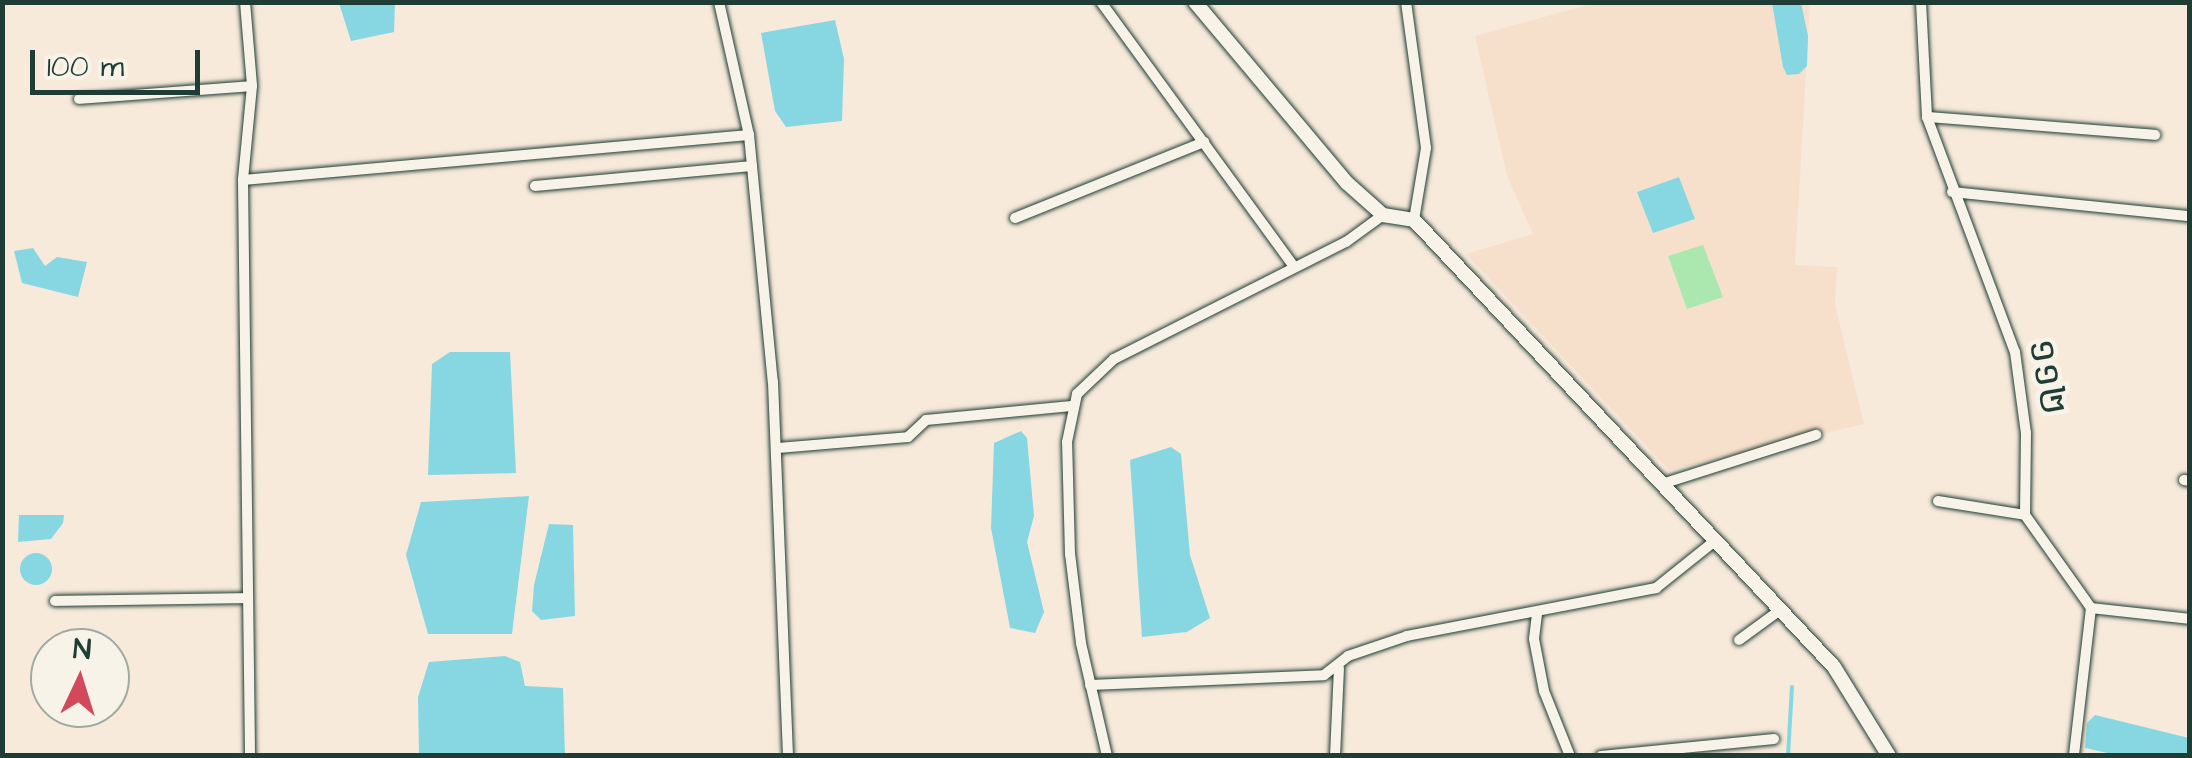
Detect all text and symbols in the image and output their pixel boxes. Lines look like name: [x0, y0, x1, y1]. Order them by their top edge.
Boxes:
scale bar: [35, 30, 205, 92]
text: 100 m: [47, 46, 124, 88]
street label: ១១២: [2017, 335, 2075, 419]
north arrow: [30, 628, 130, 728]
text: N: [72, 630, 92, 670]

